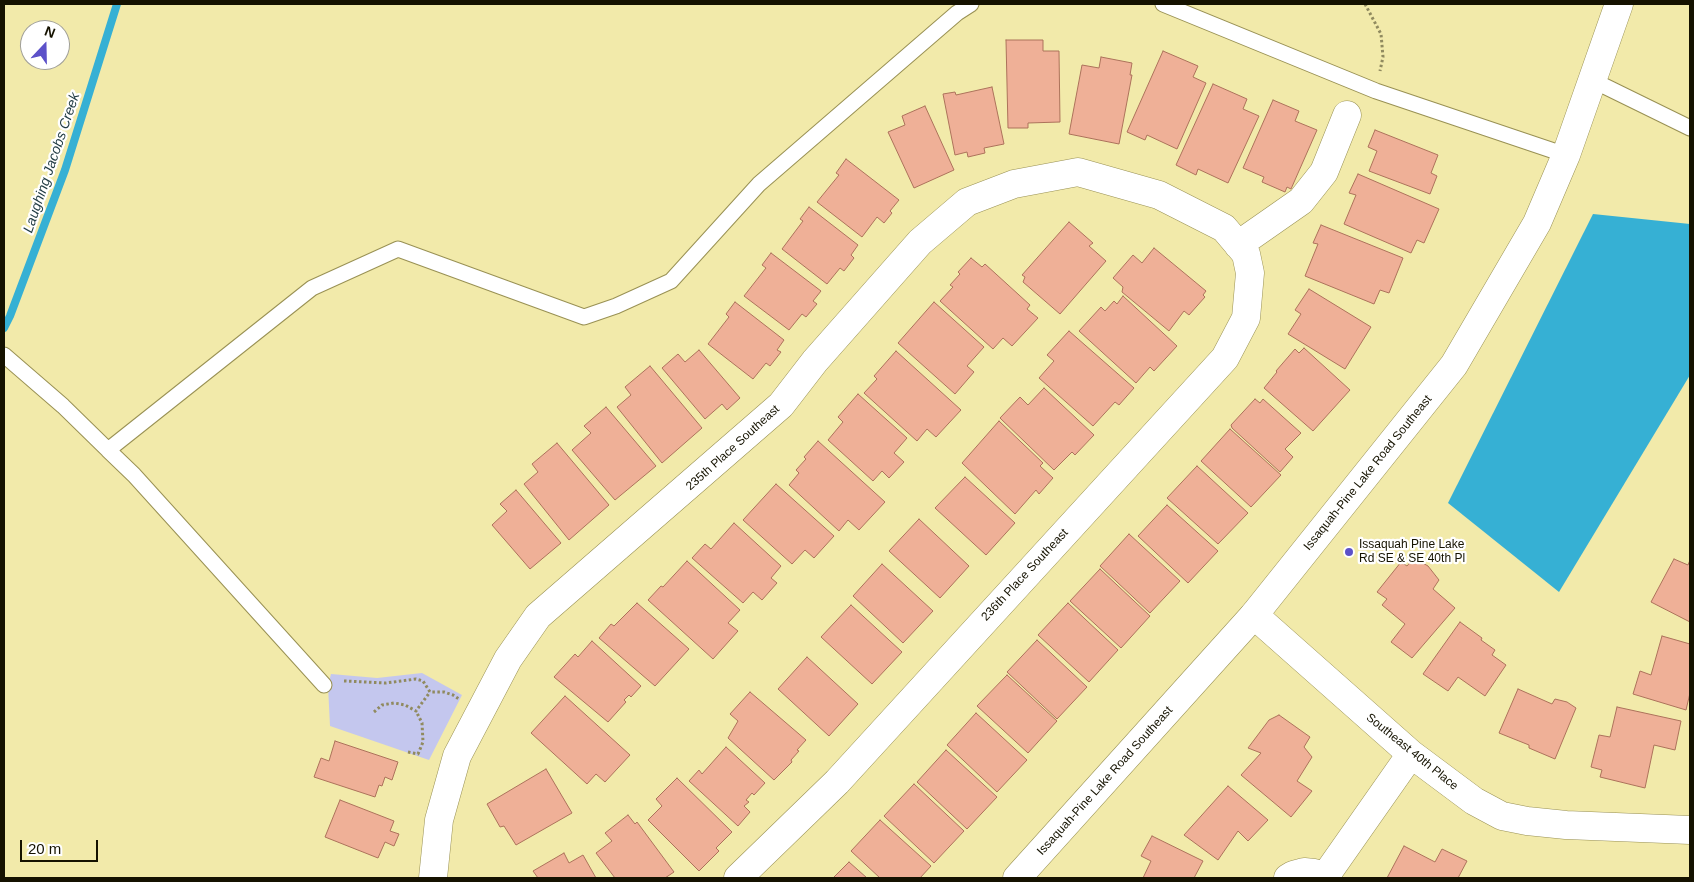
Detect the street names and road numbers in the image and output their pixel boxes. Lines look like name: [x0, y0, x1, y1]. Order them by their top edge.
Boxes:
street label: Issaquah-Pine Lake Road Southeast: [1301, 393, 1435, 553]
street label: 235th Place Southeast: [683, 402, 783, 494]
street label: 236th Place Southeast: [979, 526, 1071, 624]
street label: Issaquah-Pine Lake Road Southeast: [1034, 704, 1176, 858]
street label: Southeast 40th Place: [1363, 711, 1461, 793]

